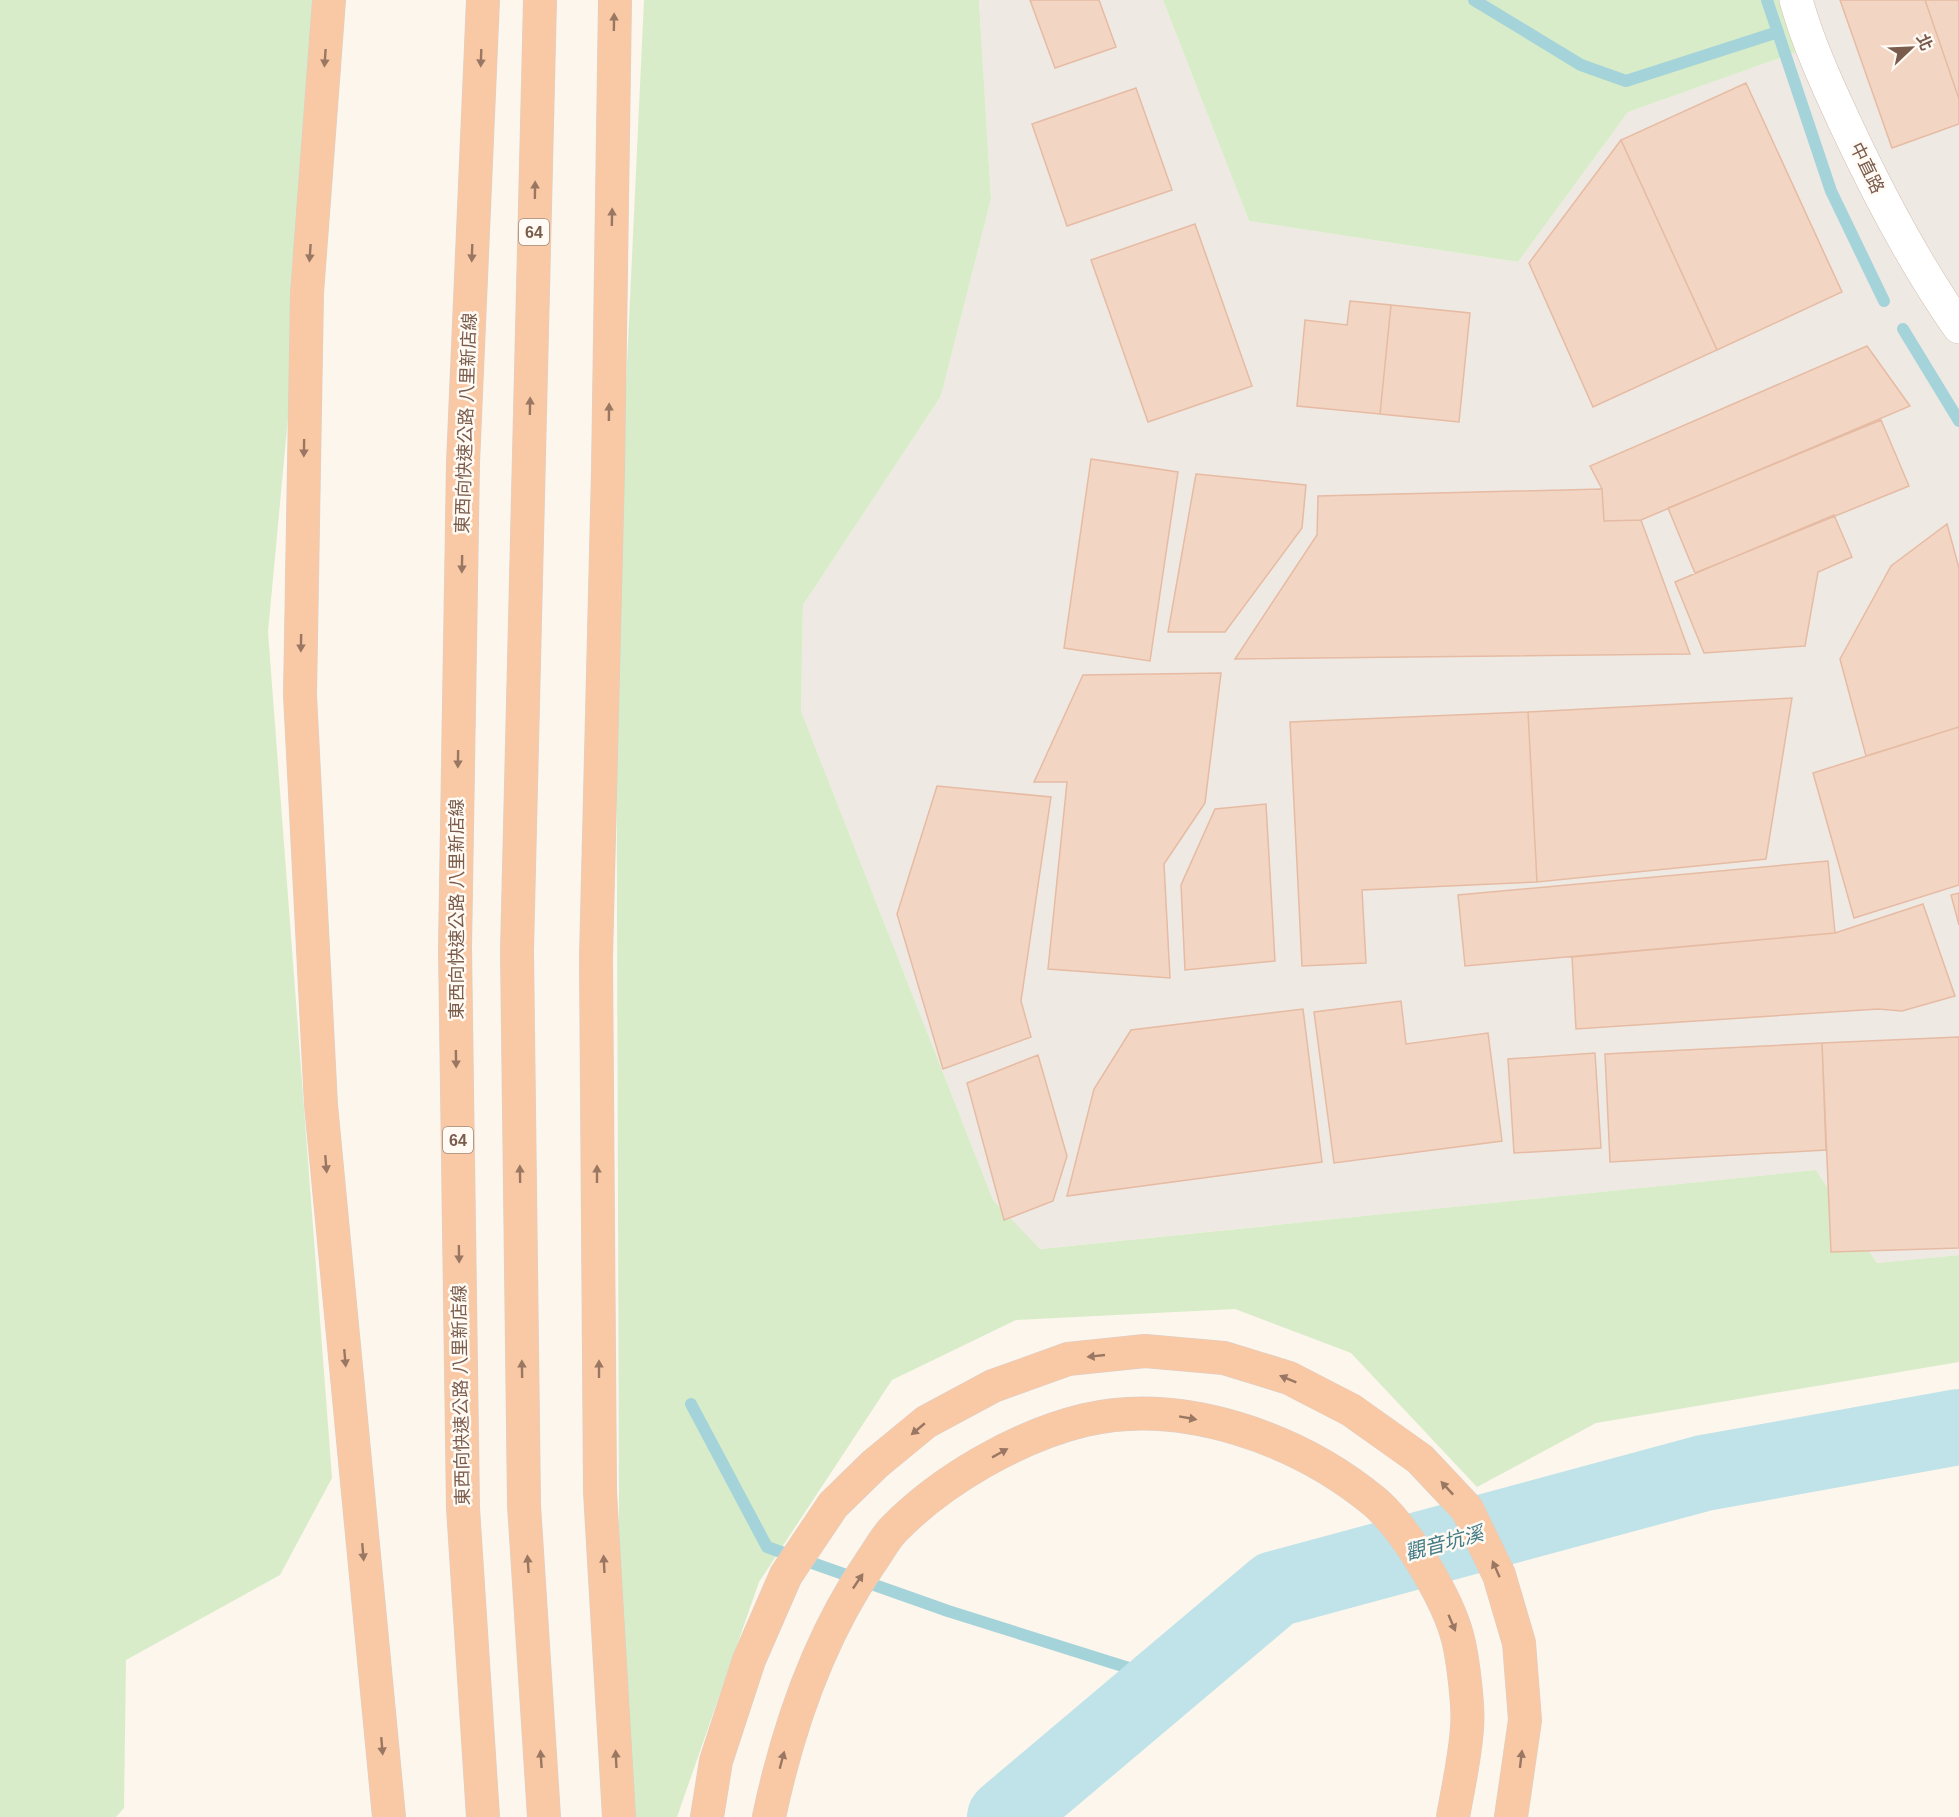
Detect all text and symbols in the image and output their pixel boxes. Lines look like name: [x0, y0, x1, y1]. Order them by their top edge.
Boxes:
one-way arrow: [610, 13, 619, 32]
north arrow: [1881, 18, 1941, 78]
text: 北: [1913, 32, 1935, 53]
one-way arrow: [320, 49, 330, 68]
one-way arrow: [476, 49, 485, 68]
street label: 中直路: [1846, 139, 1888, 197]
one-way arrow: [530, 181, 540, 200]
one-way arrow: [607, 208, 616, 227]
road number: 64: [519, 219, 549, 245]
one-way arrow: [305, 243, 315, 262]
one-way arrow: [468, 244, 477, 263]
street label: 東西向快速公路 八里新店線: [452, 312, 480, 534]
one-way arrow: [525, 397, 535, 416]
one-way arrow: [604, 403, 614, 422]
one-way arrow: [299, 438, 309, 457]
one-way arrow: [457, 554, 466, 573]
one-way arrow: [296, 633, 306, 652]
one-way arrow: [453, 749, 463, 768]
street label: 東西向快速公路 八里新店線: [447, 799, 467, 1020]
one-way arrow: [452, 1049, 461, 1068]
road number: 64: [443, 1127, 473, 1153]
one-way arrow: [321, 1154, 331, 1173]
one-way arrow: [515, 1165, 525, 1184]
one-way arrow: [592, 1165, 602, 1184]
one-way arrow: [454, 1244, 464, 1263]
street label: 東西向快速公路 八里新店線: [449, 1284, 473, 1506]
one-way arrow: [340, 1348, 350, 1367]
one-way arrow: [1087, 1351, 1106, 1361]
one-way arrow: [517, 1360, 527, 1379]
one-way arrow: [594, 1360, 604, 1379]
one-way arrow: [1278, 1374, 1296, 1384]
one-way arrow: [1179, 1413, 1198, 1422]
one-way arrow: [910, 1422, 926, 1435]
one-way arrow: [992, 1448, 1009, 1458]
one-way arrow: [1441, 1481, 1454, 1496]
water label: 觀音坑溪: [1403, 1521, 1488, 1564]
one-way arrow: [358, 1542, 368, 1561]
one-way arrow: [599, 1554, 609, 1573]
one-way arrow: [523, 1555, 533, 1574]
one-way arrow: [1491, 1559, 1501, 1577]
one-way arrow: [852, 1574, 864, 1590]
one-way arrow: [1447, 1615, 1456, 1632]
one-way arrow: [377, 1737, 387, 1756]
one-way arrow: [536, 1749, 545, 1768]
one-way arrow: [611, 1749, 620, 1768]
one-way arrow: [1516, 1750, 1525, 1769]
one-way arrow: [777, 1751, 787, 1769]

